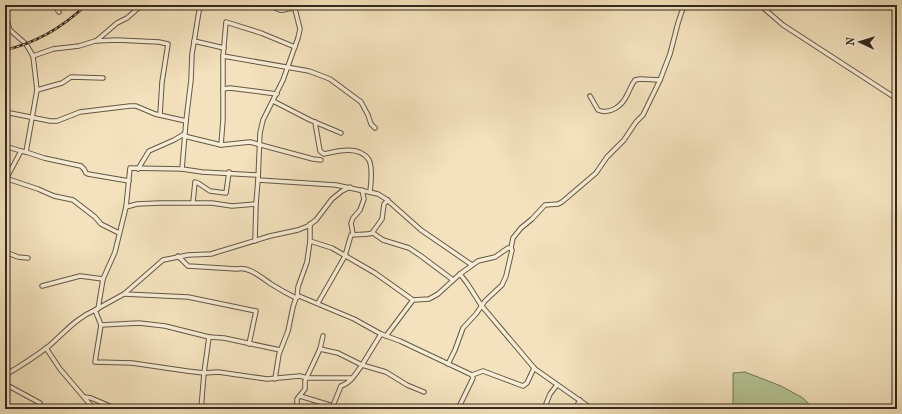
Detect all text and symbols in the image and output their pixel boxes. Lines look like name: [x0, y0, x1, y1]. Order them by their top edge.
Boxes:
north arrow: [840, 22, 880, 62]
text: N: [844, 36, 857, 46]

